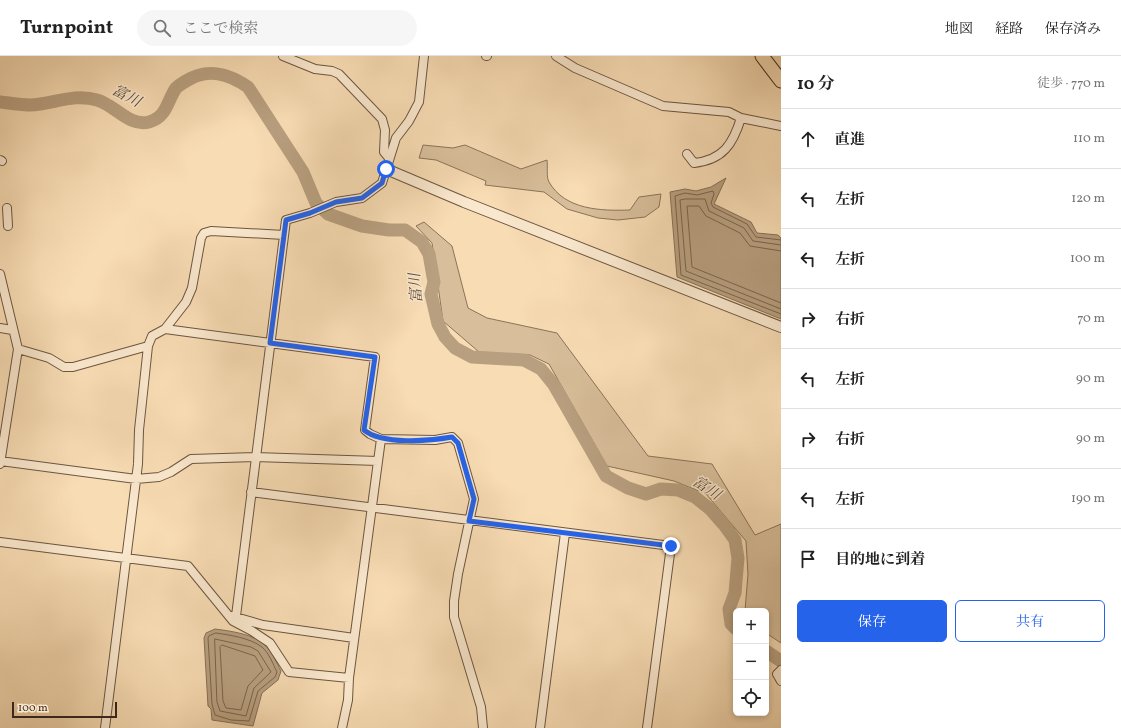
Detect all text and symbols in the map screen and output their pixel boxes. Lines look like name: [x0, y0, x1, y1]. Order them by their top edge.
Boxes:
search box: [137, 10, 417, 46]
text: Turnpoint: [20, 15, 113, 41]
icon: search: [151, 17, 173, 39]
text: ここで検索: [183, 19, 258, 40]
text: 地図: [945, 20, 973, 39]
text: 経路: [995, 20, 1023, 39]
text: 保存済み: [1045, 20, 1101, 39]
text: 10 分: [797, 73, 835, 96]
text: 徒歩 · 770 m: [1037, 75, 1105, 93]
water label: 富川: [108, 81, 146, 114]
icon: ahead: [797, 128, 819, 150]
text: 直進: [835, 130, 865, 151]
text: 110 m: [1073, 130, 1105, 148]
route start: [377, 160, 395, 178]
icon: left: [797, 188, 819, 210]
text: 左折: [835, 190, 865, 211]
text: 120 m: [1071, 190, 1105, 208]
icon: left: [797, 248, 819, 270]
text: 左折: [835, 250, 865, 271]
text: 100 m: [1070, 250, 1105, 268]
water label: 富川: [405, 270, 429, 304]
icon: right: [797, 308, 819, 330]
text: 右折: [835, 310, 865, 331]
text: 70 m: [1077, 310, 1105, 328]
icon: left: [797, 368, 819, 390]
text: 左折: [835, 370, 865, 391]
text: 90 m: [1076, 370, 1105, 388]
icon: right: [797, 428, 819, 450]
text: 右折: [835, 430, 865, 451]
text: 90 m: [1076, 430, 1105, 448]
water label: 富川: [688, 472, 726, 507]
icon: left: [797, 488, 819, 510]
text: 左折: [835, 490, 865, 511]
text: 190 m: [1071, 490, 1105, 508]
route end: [662, 537, 680, 555]
icon: arrive: [797, 548, 819, 570]
text: 目的地に到着: [835, 550, 925, 571]
button: 保存: [797, 600, 947, 642]
button: 共有: [955, 600, 1105, 642]
map controls: [733, 608, 769, 716]
button: +: [733, 608, 769, 644]
button: −: [733, 644, 769, 680]
button: locate: [733, 680, 769, 716]
scale bar: [12, 700, 117, 719]
text: 100 m: [18, 701, 48, 716]

